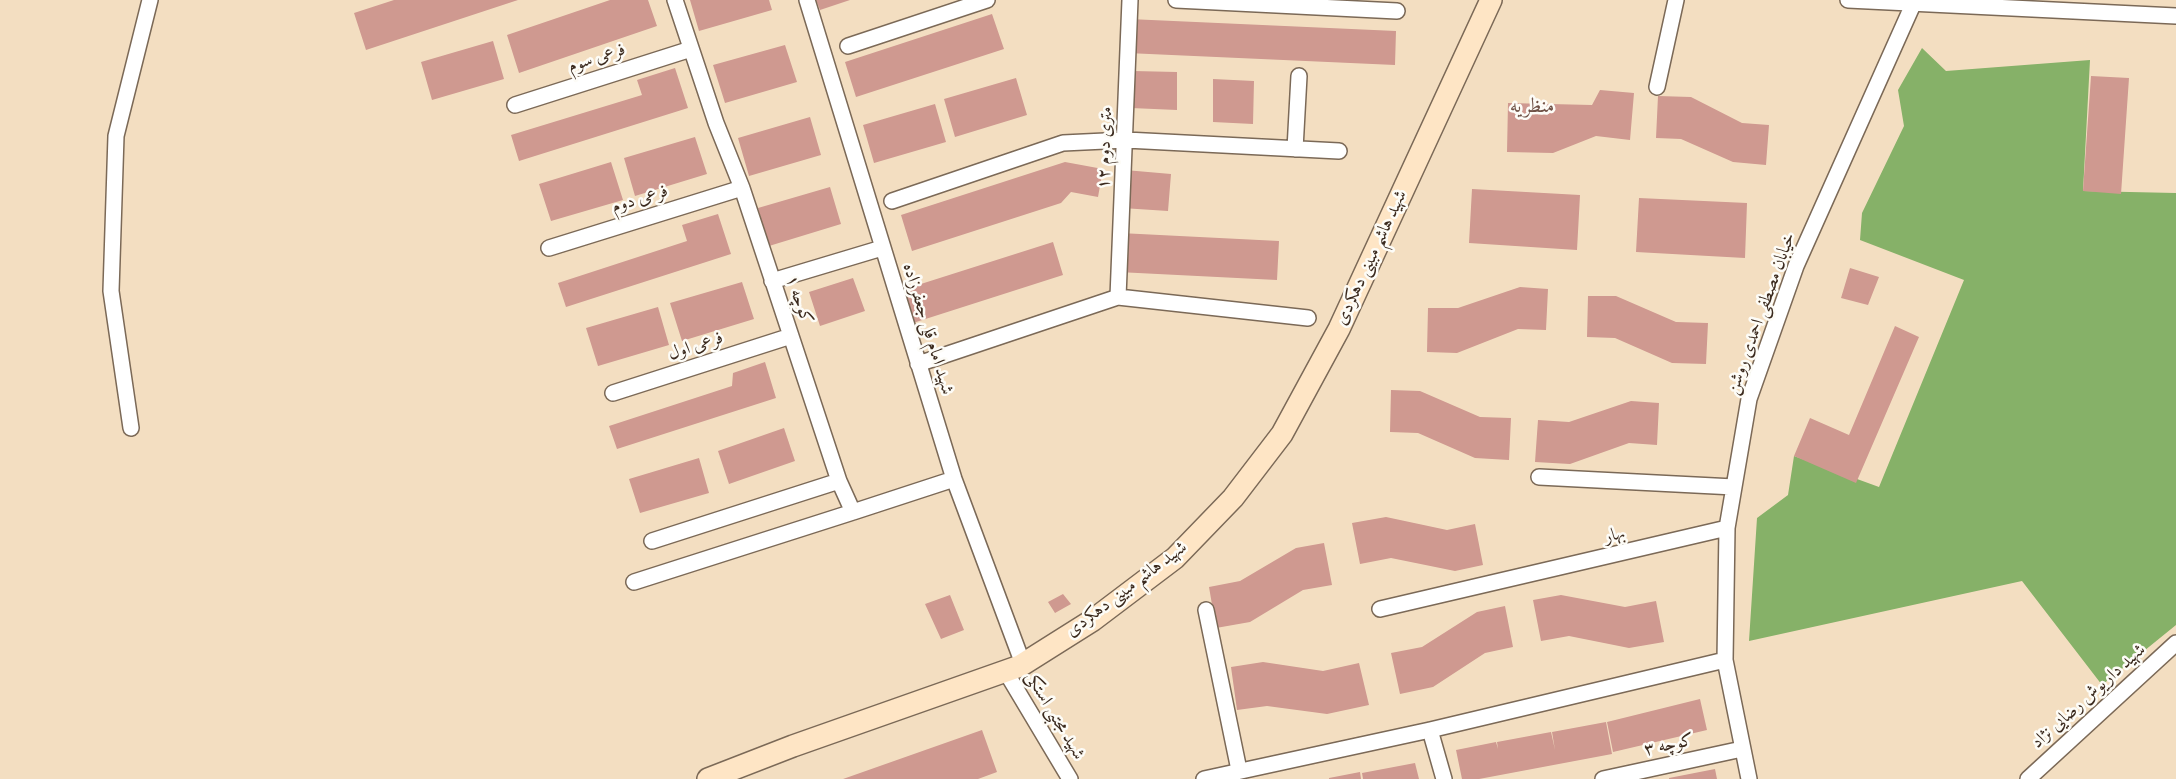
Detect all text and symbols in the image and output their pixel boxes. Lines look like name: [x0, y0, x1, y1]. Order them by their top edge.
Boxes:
street label: فرعی سوم: [566, 40, 628, 78]
district label: منظریه: [1510, 96, 1554, 120]
street label: ۱۲ متری دوم: [1094, 106, 1118, 190]
street label: فرعی دوم: [609, 181, 671, 219]
street label: شهید هاشم مبینی دهکردی: [1331, 187, 1413, 329]
street label: خیابان مصطفی احمدی روشن: [1723, 230, 1801, 398]
street label: شهید امام قلی جعفرزاده: [897, 261, 957, 397]
street label: کوچه ۱: [780, 273, 816, 327]
street label: فرعی اول: [666, 328, 726, 366]
street label: بهار: [1602, 523, 1628, 549]
street label: شهید هاشم مبینی دهکردی: [1062, 537, 1192, 643]
street label: شهید داریوش رضایی نژاد: [2027, 640, 2151, 754]
street label: شهید مجتبی استکی: [1019, 668, 1089, 764]
street label: کوچه ۳: [1642, 730, 1696, 762]

